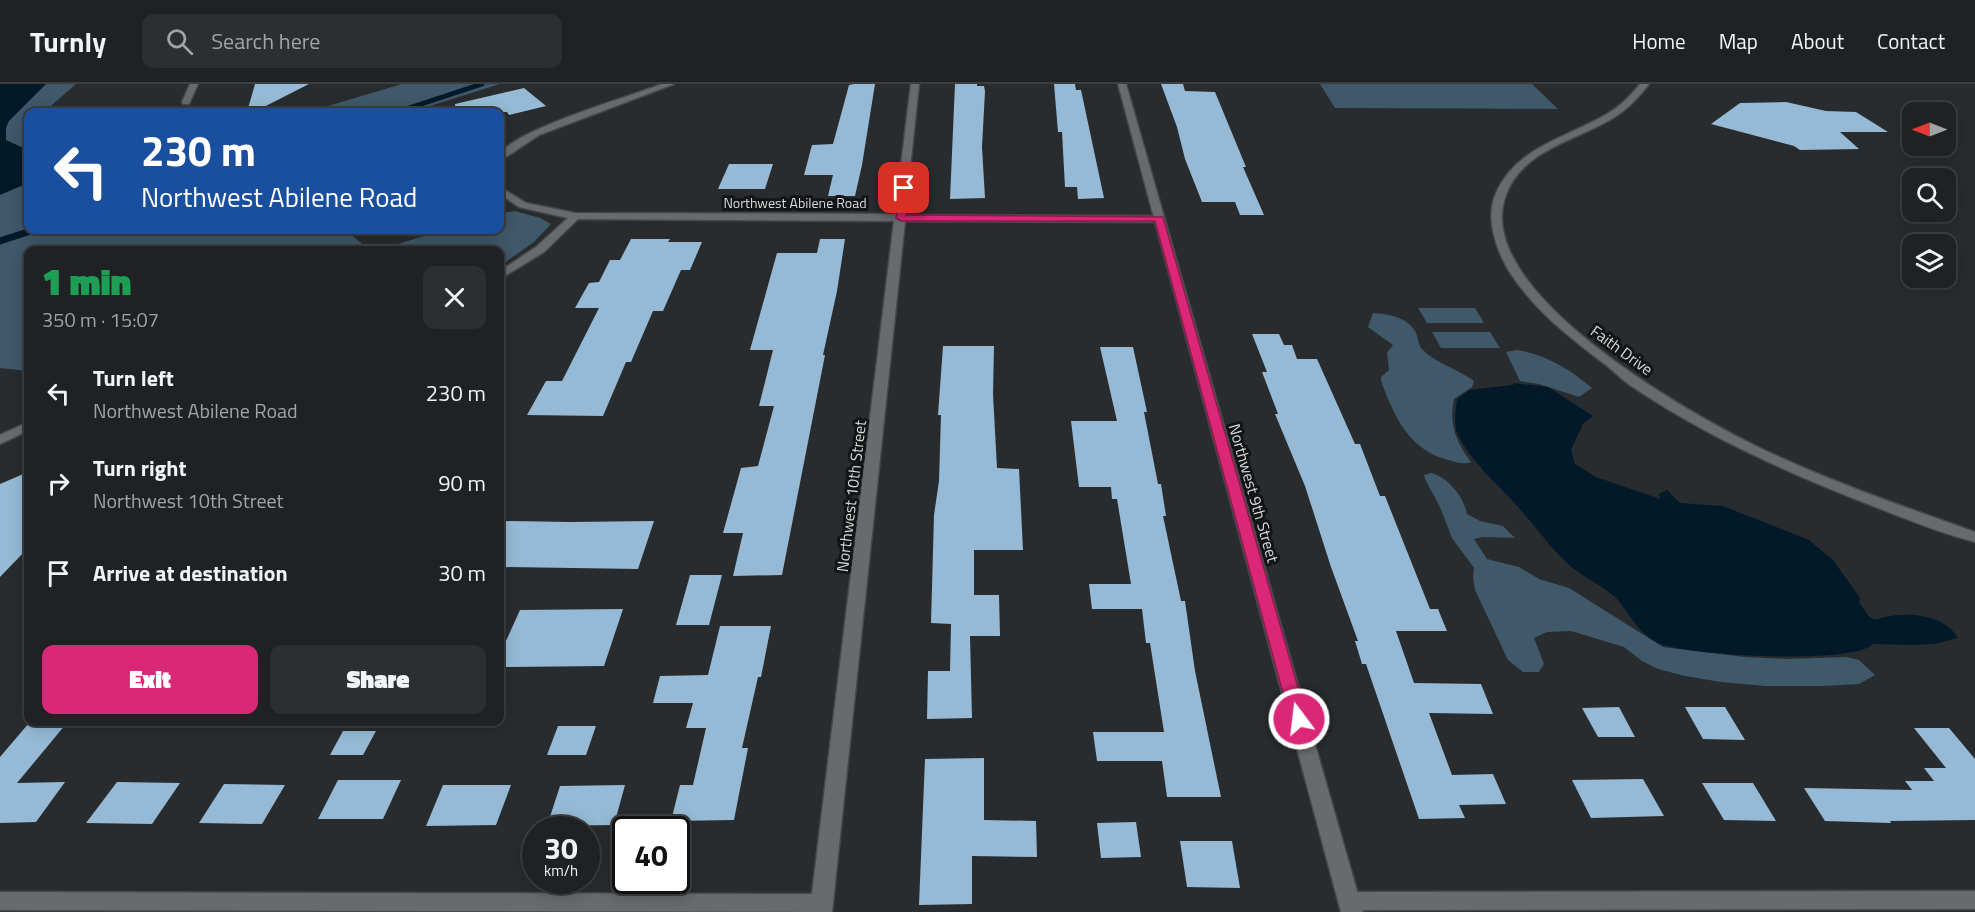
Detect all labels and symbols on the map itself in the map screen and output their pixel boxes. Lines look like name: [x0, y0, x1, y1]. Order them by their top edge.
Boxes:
north arrow: [1902, 102, 1956, 156]
pin: [878, 162, 929, 213]
street label: Northwest Abilene Road: [723, 192, 867, 213]
street label: Faith Drive: [1586, 319, 1658, 381]
street label: Northwest 10th Street: [830, 418, 872, 573]
street label: Northwest 9th Street: [1223, 421, 1285, 566]
position arrow: [1267, 687, 1331, 751]
speed limit sign: 40: [612, 816, 690, 894]

